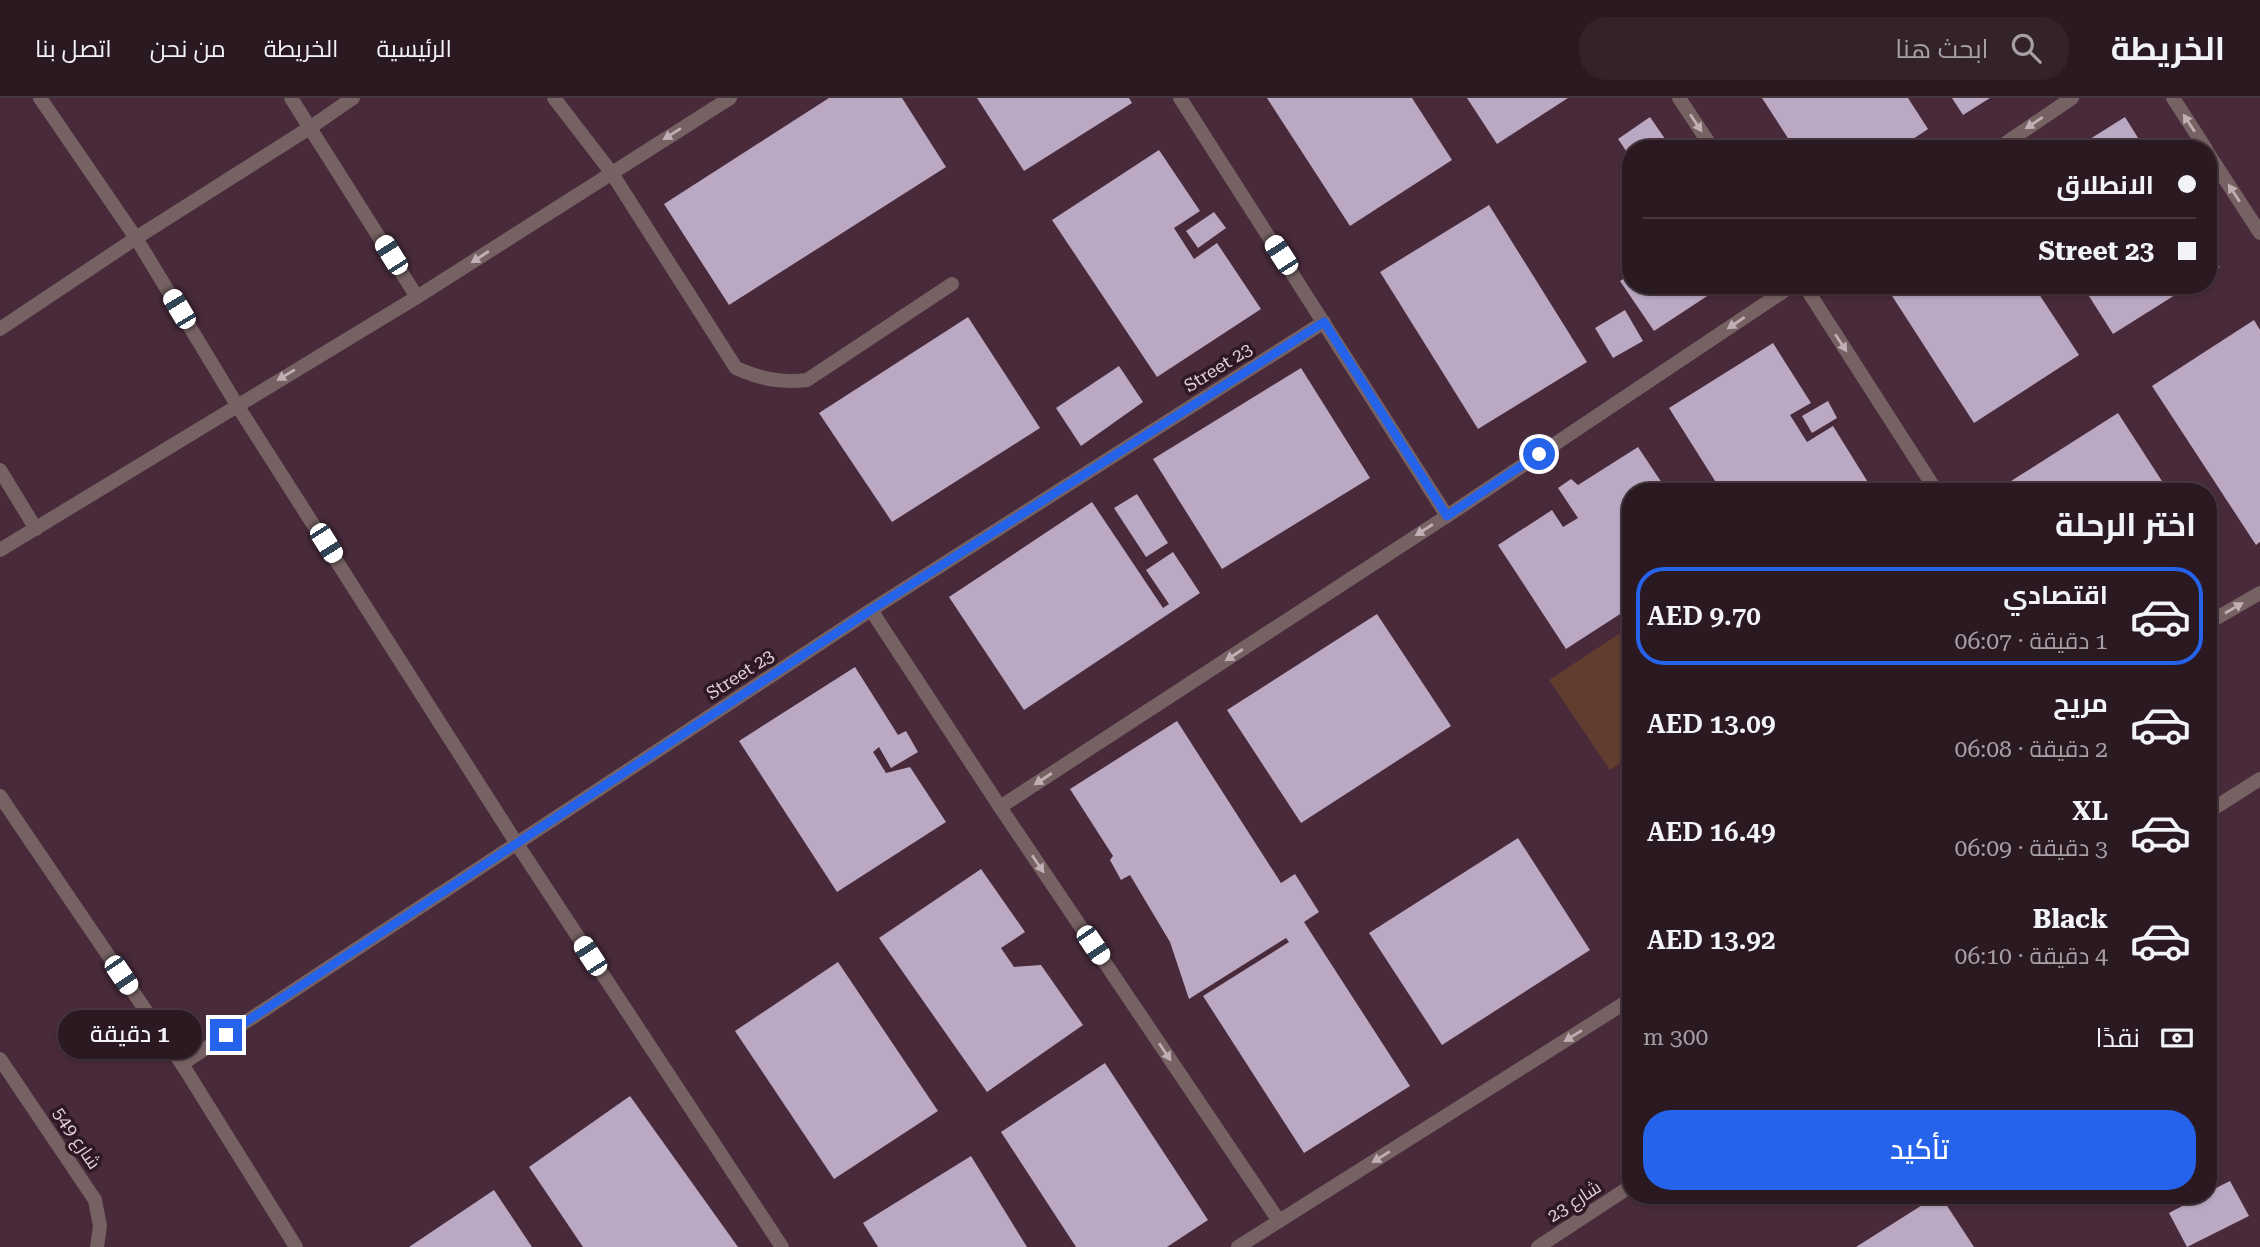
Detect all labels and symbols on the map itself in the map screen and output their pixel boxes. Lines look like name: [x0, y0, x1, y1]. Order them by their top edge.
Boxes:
one-way arrow: [1689, 114, 1702, 133]
one-way arrow: [2183, 114, 2196, 133]
one-way arrow: [2025, 117, 2044, 130]
one-way arrow: [663, 128, 682, 141]
one-way arrow: [2228, 183, 2241, 203]
car: [371, 232, 412, 278]
car: [1261, 232, 1302, 278]
one-way arrow: [471, 250, 490, 263]
car: [160, 286, 199, 332]
one-way arrow: [1727, 316, 1745, 330]
one-way arrow: [1834, 333, 1847, 352]
street label: Street 23: [1180, 338, 1256, 396]
one-way arrow: [277, 369, 296, 382]
route start: [1523, 438, 1555, 470]
car: [306, 520, 347, 566]
one-way arrow: [1414, 524, 1434, 537]
one-way arrow: [2225, 602, 2244, 614]
street label: Street 23: [702, 644, 778, 704]
one-way arrow: [1224, 648, 1243, 661]
one-way arrow: [1034, 772, 1052, 786]
one-way arrow: [1031, 854, 1044, 873]
car: [1073, 922, 1114, 968]
car: [570, 933, 611, 979]
car: [101, 952, 142, 998]
callout: 1 دقيقة: [58, 1010, 202, 1060]
route end: [210, 1019, 242, 1051]
one-way arrow: [1564, 1029, 1583, 1042]
one-way arrow: [1158, 1043, 1172, 1061]
street label: شارع 549: [47, 1103, 105, 1174]
one-way arrow: [1371, 1150, 1390, 1163]
street label: شارع 23: [1543, 1176, 1606, 1228]

